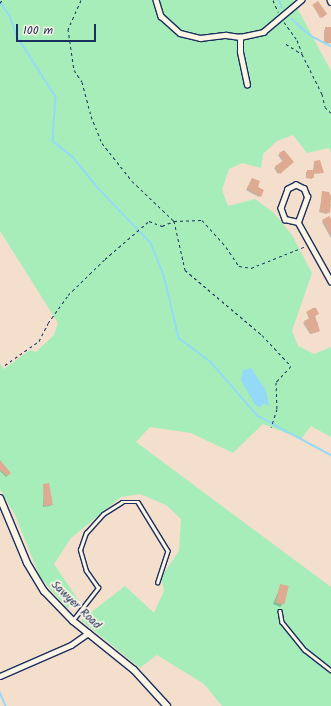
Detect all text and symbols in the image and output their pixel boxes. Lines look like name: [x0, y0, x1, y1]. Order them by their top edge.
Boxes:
scale bar: [18, 16, 98, 42]
text: 100 m: [23, 21, 53, 40]
street label: Sawyer Road: [48, 578, 104, 632]

